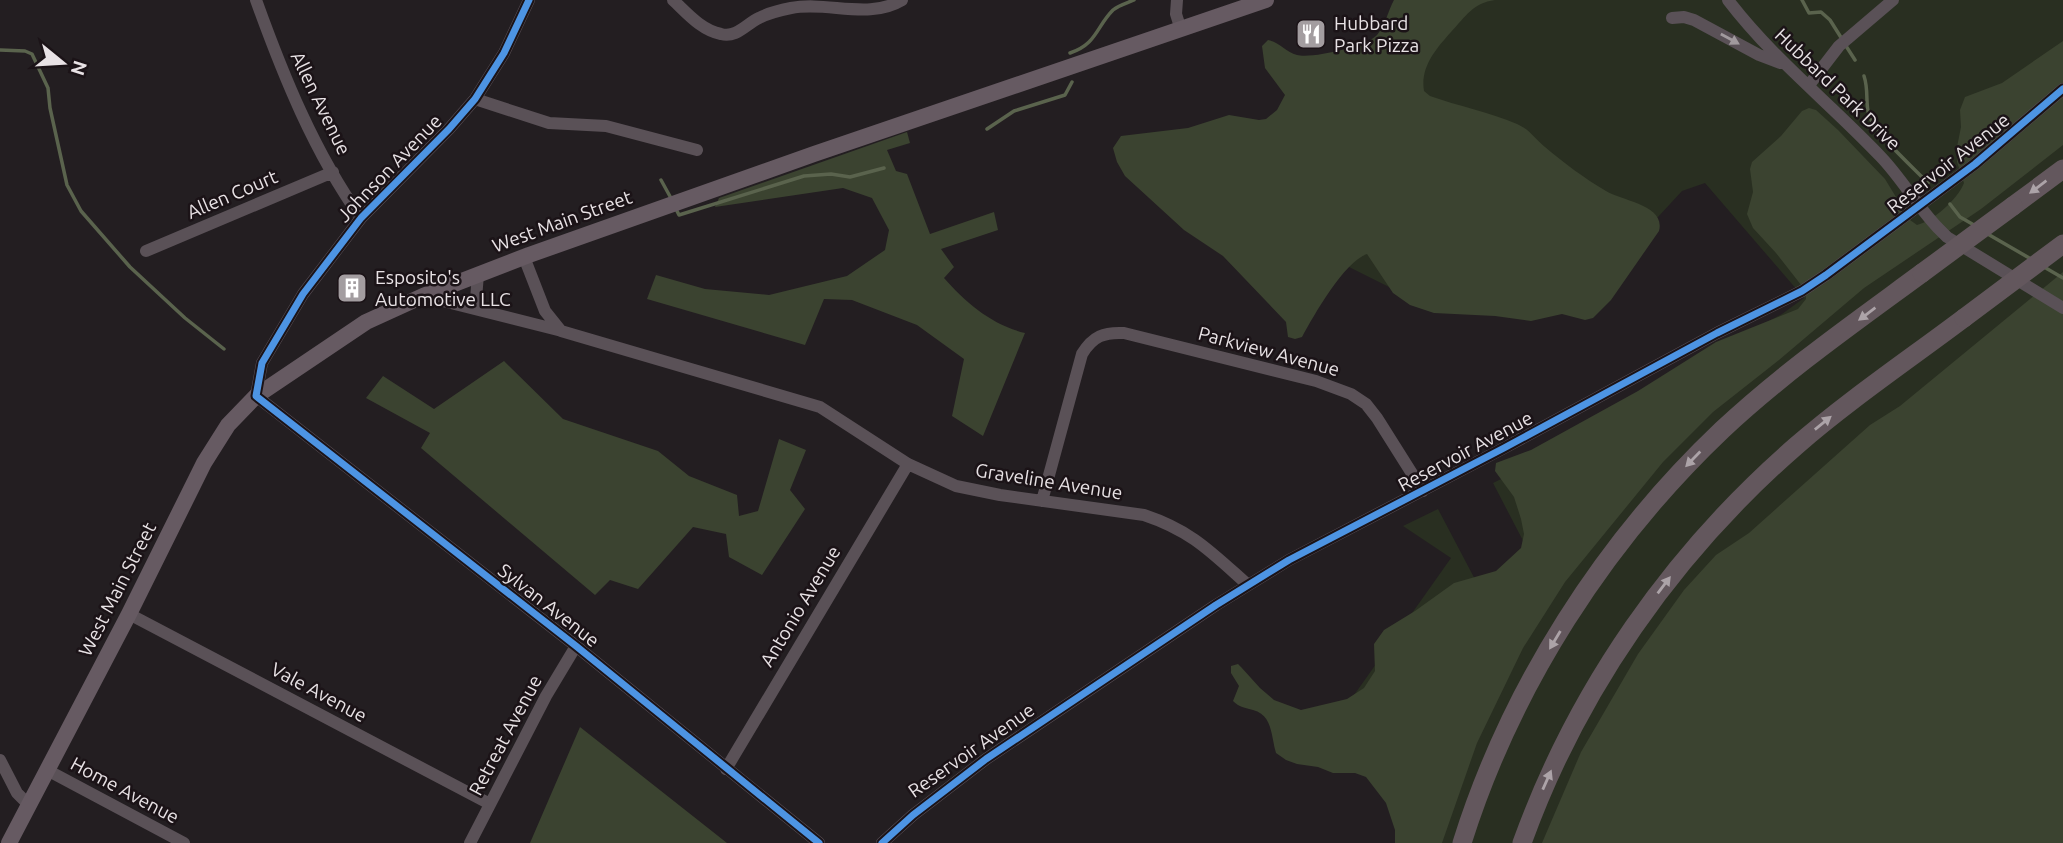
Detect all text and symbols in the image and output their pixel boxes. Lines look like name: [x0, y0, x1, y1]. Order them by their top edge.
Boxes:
place label: Hubbard Park Pizza: [1334, 12, 1419, 56]
restaurant icon: Hubbard Park Pizza: [1294, 17, 1328, 51]
street label: Hubbard Park Drive: [1771, 24, 1905, 154]
north arrow: [28, 28, 98, 98]
one-way arrow: [1720, 33, 1740, 45]
street label: Allen Avenue: [287, 48, 355, 158]
text: N: [67, 58, 92, 78]
street label: Reservoir Avenue: [1882, 108, 2014, 218]
street label: Johnson Avenue: [332, 110, 446, 226]
street label: Allen Court: [183, 165, 281, 223]
one-way arrow: [2029, 180, 2047, 194]
street label: West Main Street: [489, 185, 635, 256]
place label: Esposito's Automotive LLC: [375, 266, 511, 310]
building icon: Esposito's Automotive LLC: [335, 271, 369, 305]
one-way arrow: [1858, 306, 1876, 320]
street label: Parkview Avenue: [1196, 322, 1342, 380]
street label: Reservoir Avenue: [1394, 406, 1536, 496]
one-way arrow: [1814, 416, 1832, 431]
one-way arrow: [1684, 451, 1701, 468]
street label: Graveline Avenue: [974, 459, 1124, 503]
street label: West Main Street: [74, 518, 160, 659]
street label: Antonio Avenue: [755, 542, 845, 670]
street label: Sylvan Avenue: [494, 559, 604, 651]
one-way arrow: [1657, 577, 1672, 595]
one-way arrow: [1548, 630, 1561, 649]
street label: Vale Avenue: [267, 658, 371, 726]
street label: Retreat Avenue: [464, 671, 546, 799]
street label: Reservoir Avenue: [904, 698, 1038, 802]
street label: Home Avenue: [67, 752, 183, 828]
one-way arrow: [1541, 770, 1553, 790]

